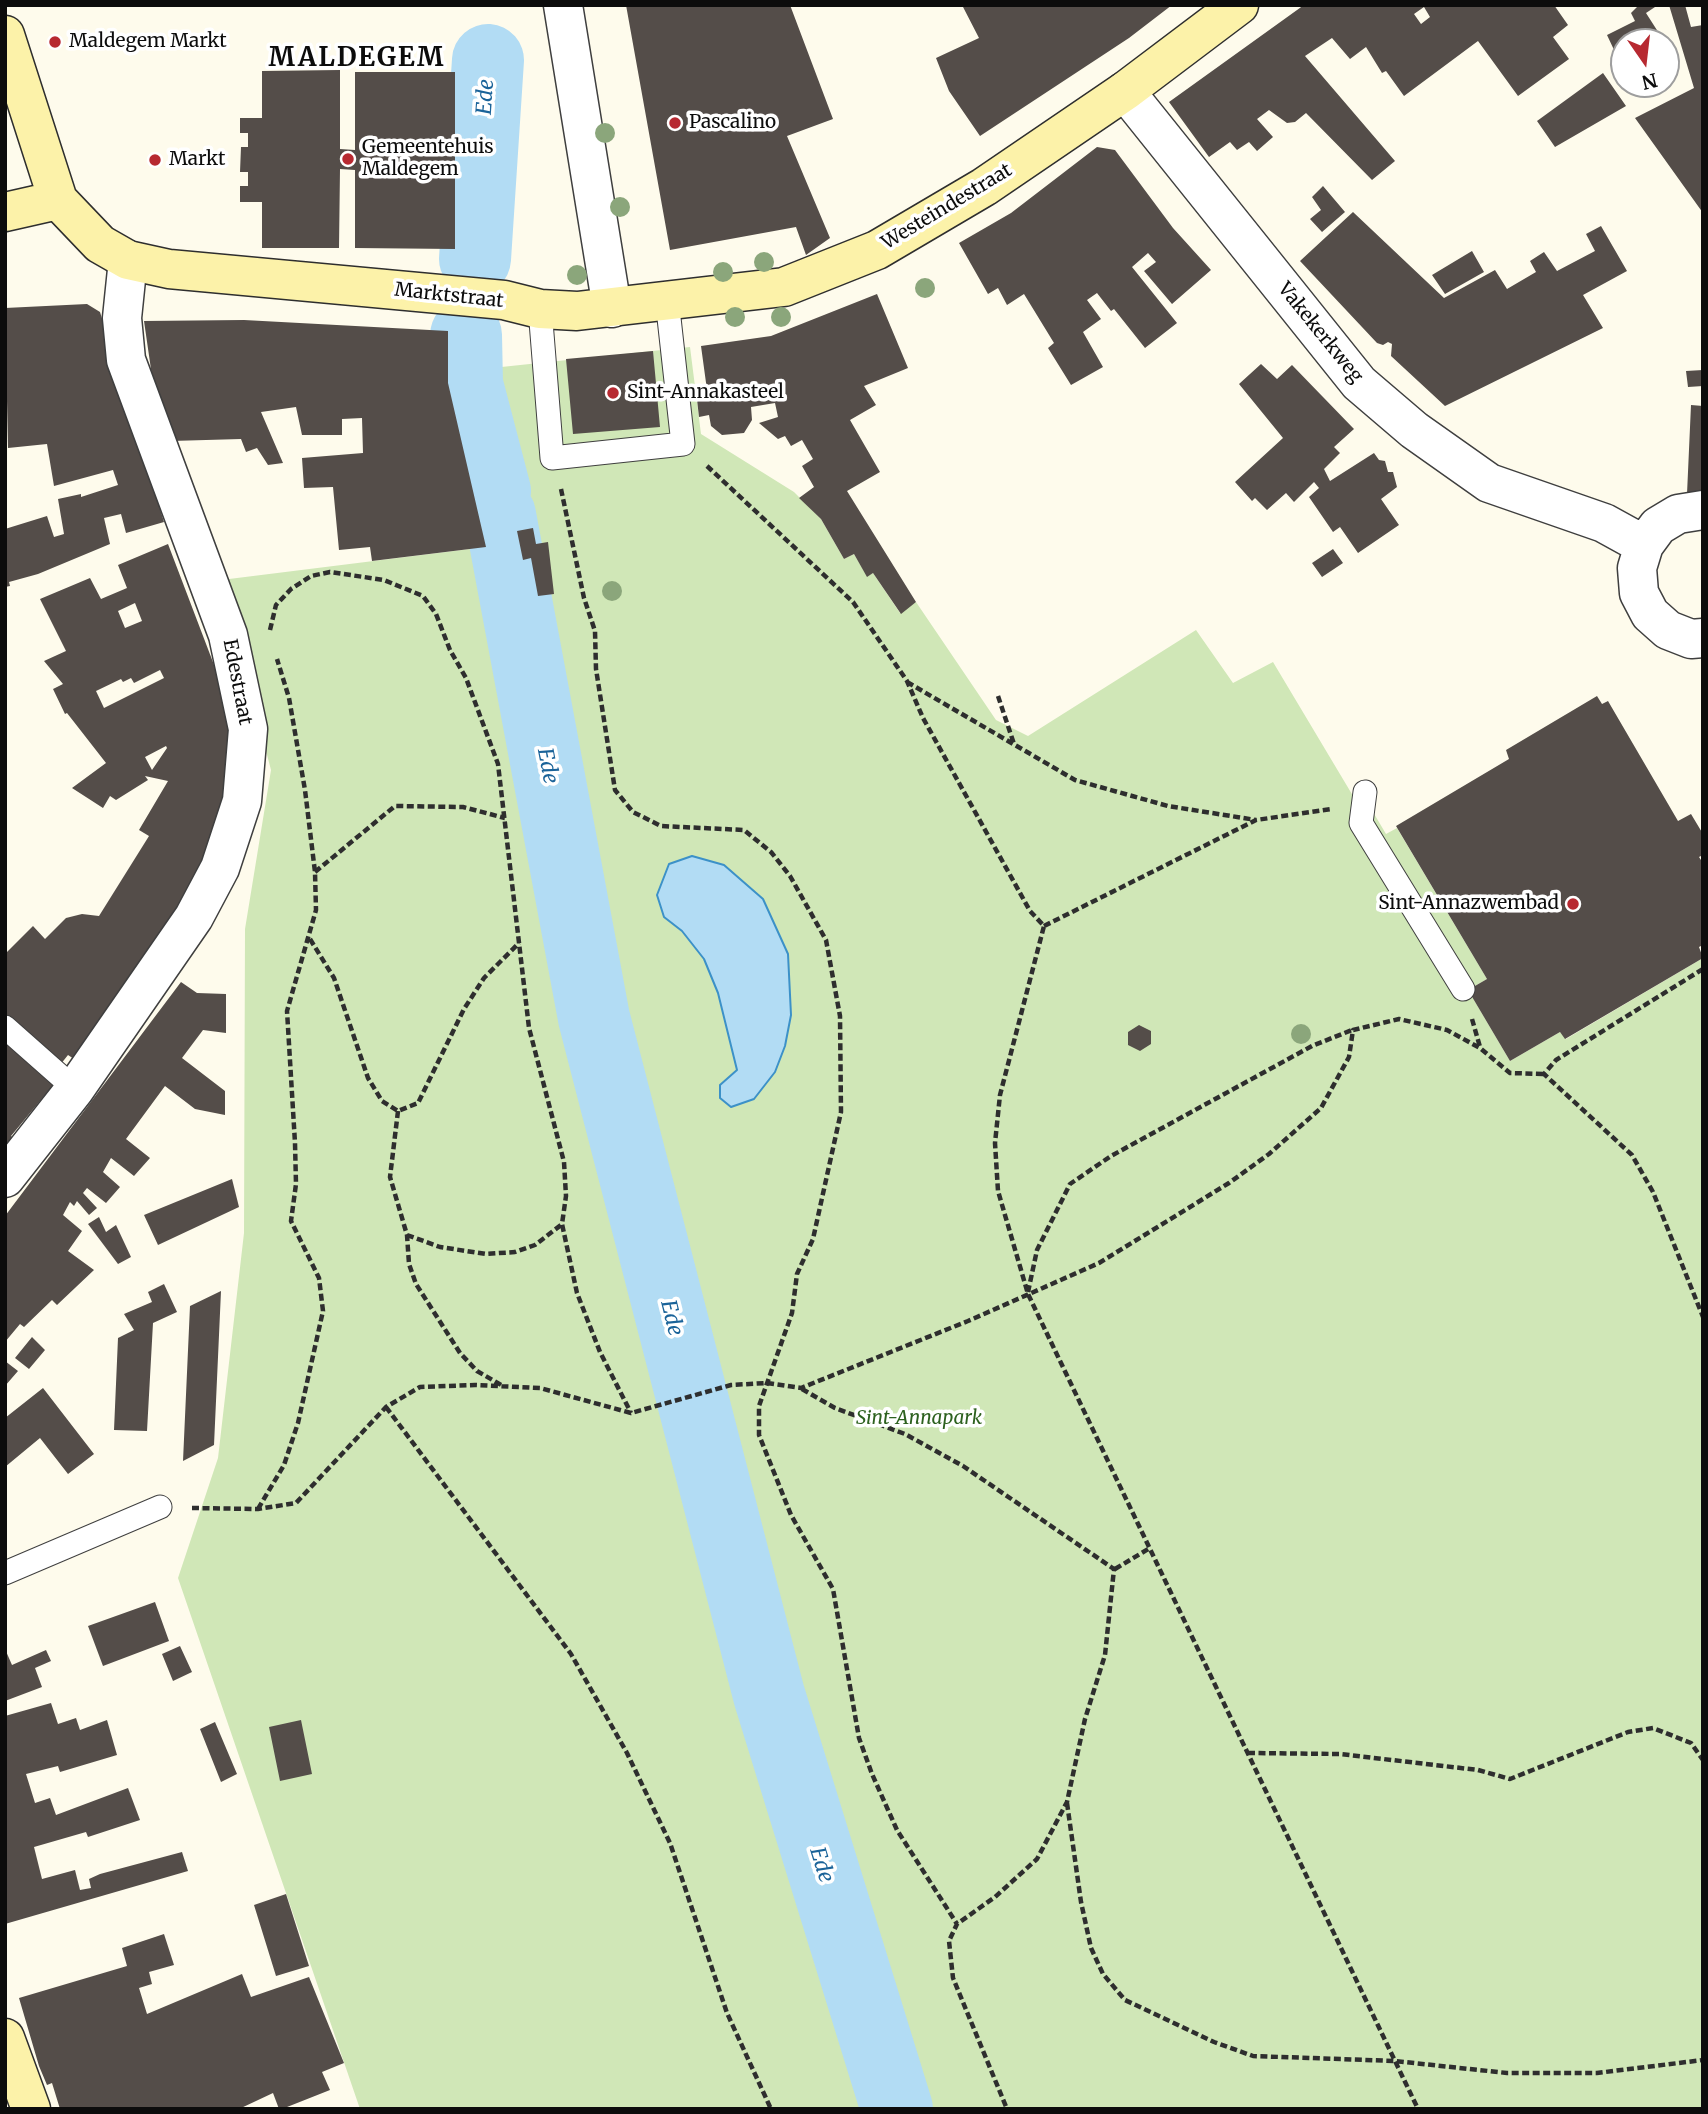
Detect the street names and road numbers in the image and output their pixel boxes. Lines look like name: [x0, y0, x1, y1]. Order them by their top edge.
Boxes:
street label: Westeindestraat: [878, 159, 1016, 255]
street label: Vakekerkweg: [1273, 278, 1367, 388]
street label: Marktstraat: [393, 279, 505, 313]
street label: Edestraat: [218, 637, 256, 727]

